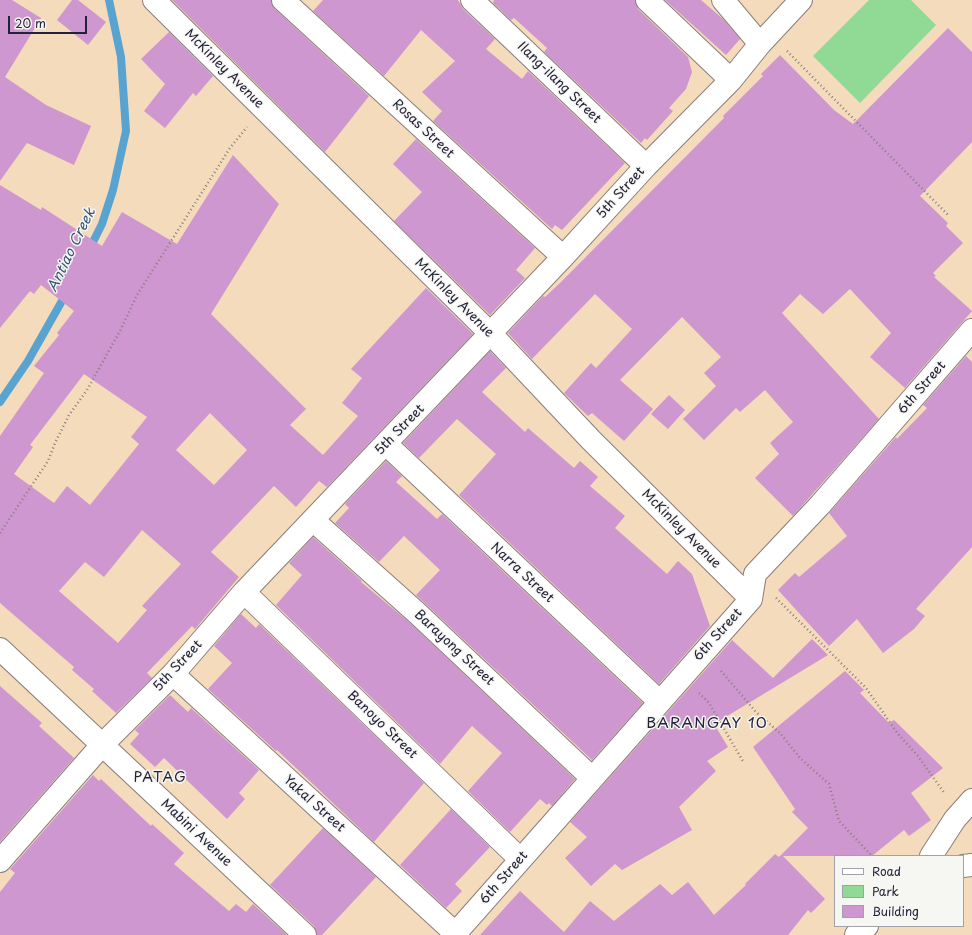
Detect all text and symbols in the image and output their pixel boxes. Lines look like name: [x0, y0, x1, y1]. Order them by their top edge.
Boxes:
scale bar: [10, 8, 89, 34]
text: 20 m: [15, 14, 46, 32]
street label: McKinley Avenue: [181, 26, 267, 112]
street label: Ilang-ilang Street: [514, 39, 604, 127]
street label: Rosas Street: [389, 96, 457, 162]
street label: 5th Street: [594, 164, 648, 222]
water label: Antiao Creek: [44, 205, 100, 295]
street label: McKinley Avenue: [411, 255, 497, 341]
street label: 6th Street: [895, 358, 949, 418]
street label: 5th Street: [372, 401, 428, 459]
street label: McKinley Avenue: [638, 486, 724, 572]
street label: Narra Street: [487, 540, 557, 606]
street label: 6th Street: [690, 606, 746, 664]
street label: Barayong Street: [411, 607, 497, 689]
street label: 5th Street: [150, 637, 206, 695]
street label: Banoyo Street: [344, 688, 420, 762]
district label: BARANGAY 10: [646, 715, 768, 733]
district label: PATAG: [133, 770, 187, 786]
street label: Yakal Street: [280, 772, 348, 836]
street label: Mabini Avenue: [157, 796, 235, 870]
street label: 6th Street: [477, 848, 531, 908]
legend: [834, 855, 964, 927]
text: Road: [872, 862, 901, 880]
text: Park: [872, 882, 899, 900]
text: Building: [872, 902, 919, 920]

